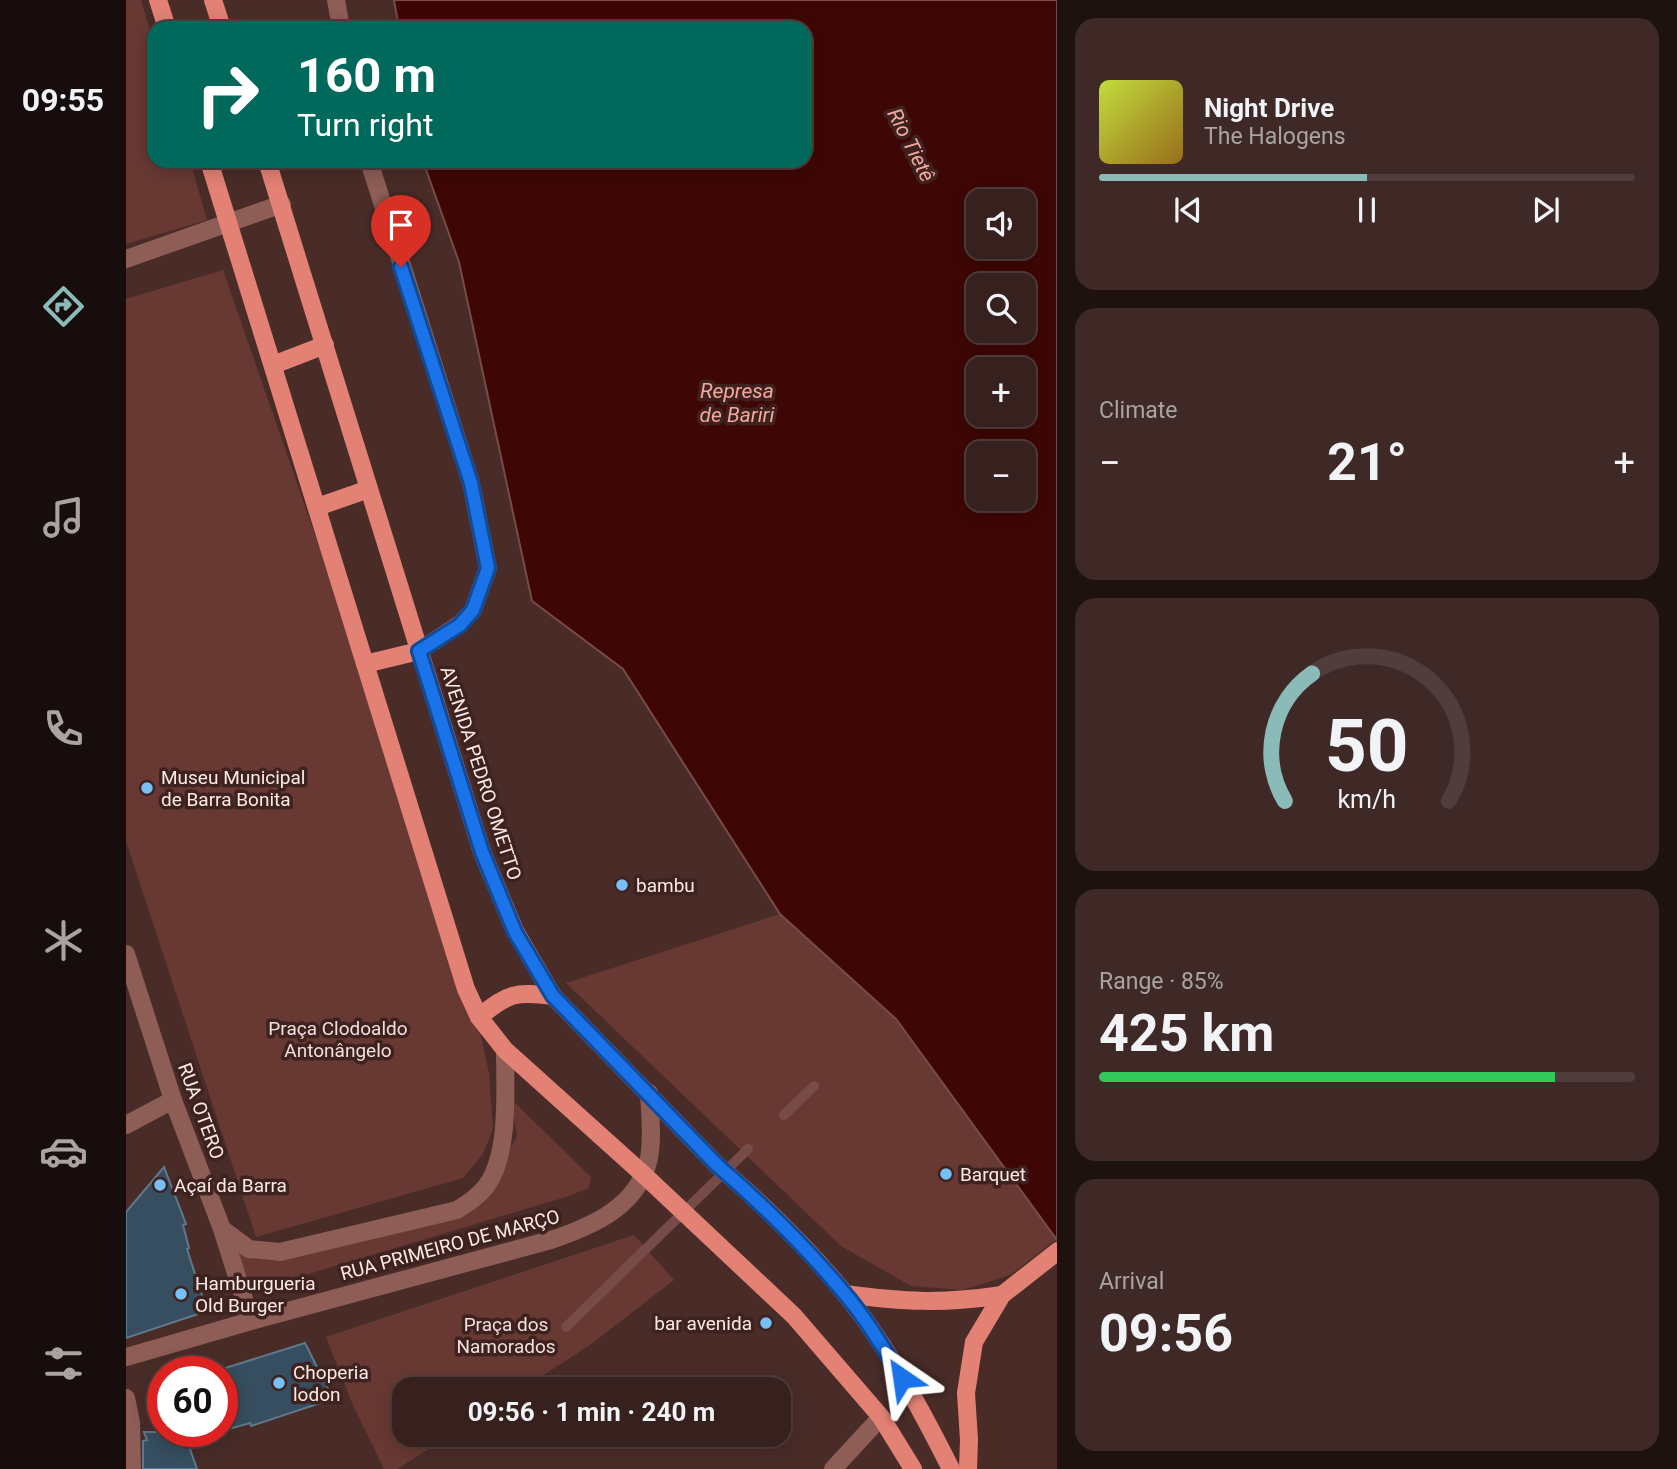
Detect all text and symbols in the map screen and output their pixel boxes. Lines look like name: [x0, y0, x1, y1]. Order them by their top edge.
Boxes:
text: 160 m: [297, 47, 436, 104]
icon: right: [182, 49, 273, 140]
text: 09:55: [22, 81, 104, 119]
text: Night Drive: [1204, 93, 1334, 123]
water label: Rio Tietê: [882, 104, 940, 186]
text: Turn right: [297, 106, 433, 144]
text: The Halogens: [1204, 123, 1346, 150]
map controls: [966, 189, 1036, 511]
button: sound: [966, 189, 1036, 259]
icon: previous: [1169, 191, 1207, 229]
icon: pause: [1348, 191, 1386, 229]
icon: next: [1527, 191, 1565, 229]
pin: [371, 195, 431, 267]
icon: arrive: [382, 206, 420, 244]
button: search: [966, 273, 1036, 343]
icon: directions: [39, 282, 88, 331]
button: +: [966, 357, 1036, 427]
water label: Represa de Bariri: [700, 379, 775, 427]
text: Climate: [1099, 397, 1178, 424]
text: 21°: [1327, 432, 1407, 493]
button: −: [966, 441, 1036, 511]
text: −: [1099, 441, 1121, 485]
text: +: [1613, 441, 1635, 485]
icon: music: [39, 493, 88, 542]
street label: AVENIDA PEDRO OMETTO: [436, 663, 526, 883]
text: 50: [1325, 703, 1409, 789]
icon: phone: [39, 704, 88, 753]
place label: Museu Municipal de Barra Bonita: [161, 766, 306, 811]
marker: Museu Municipal de Barra Bonita: [139, 780, 155, 796]
text: km/h: [1338, 784, 1396, 813]
place label: bambu: [636, 874, 695, 897]
marker: bambu: [614, 877, 630, 893]
icon: climate: [39, 916, 88, 965]
text: Range · 85%: [1099, 968, 1224, 995]
text: 425 km: [1099, 1003, 1274, 1064]
park label: Praça Clodoaldo Antonângelo: [268, 1017, 408, 1062]
street label: RUA OTERO: [173, 1060, 229, 1162]
icon: car: [39, 1127, 88, 1176]
place label: Barquet: [960, 1163, 1026, 1186]
marker: Barquet: [938, 1166, 954, 1182]
place label: Açaí da Barra: [174, 1174, 287, 1197]
marker: Açaí da Barra: [152, 1177, 168, 1193]
street label: RUA PRIMEIRO DE MARÇO: [338, 1205, 562, 1285]
text: Arrival: [1099, 1268, 1164, 1295]
place label: Hamburgueria Old Burger: [195, 1272, 316, 1317]
marker: Hamburgueria Old Burger: [173, 1286, 189, 1302]
text: 09:56: [1099, 1303, 1233, 1364]
place label: bar avenida: [654, 1312, 752, 1335]
park label: Praça dos Namorados: [456, 1313, 556, 1358]
marker: bar avenida: [758, 1315, 774, 1331]
icon: filters: [39, 1339, 88, 1388]
position arrow: [865, 1341, 939, 1415]
speed limit sign: 60: [147, 1356, 238, 1447]
place label: Choperia lodon: [293, 1361, 369, 1406]
marker: Choperia lodon: [271, 1375, 287, 1391]
text: 09:56 · 1 min · 240 m: [468, 1397, 715, 1427]

